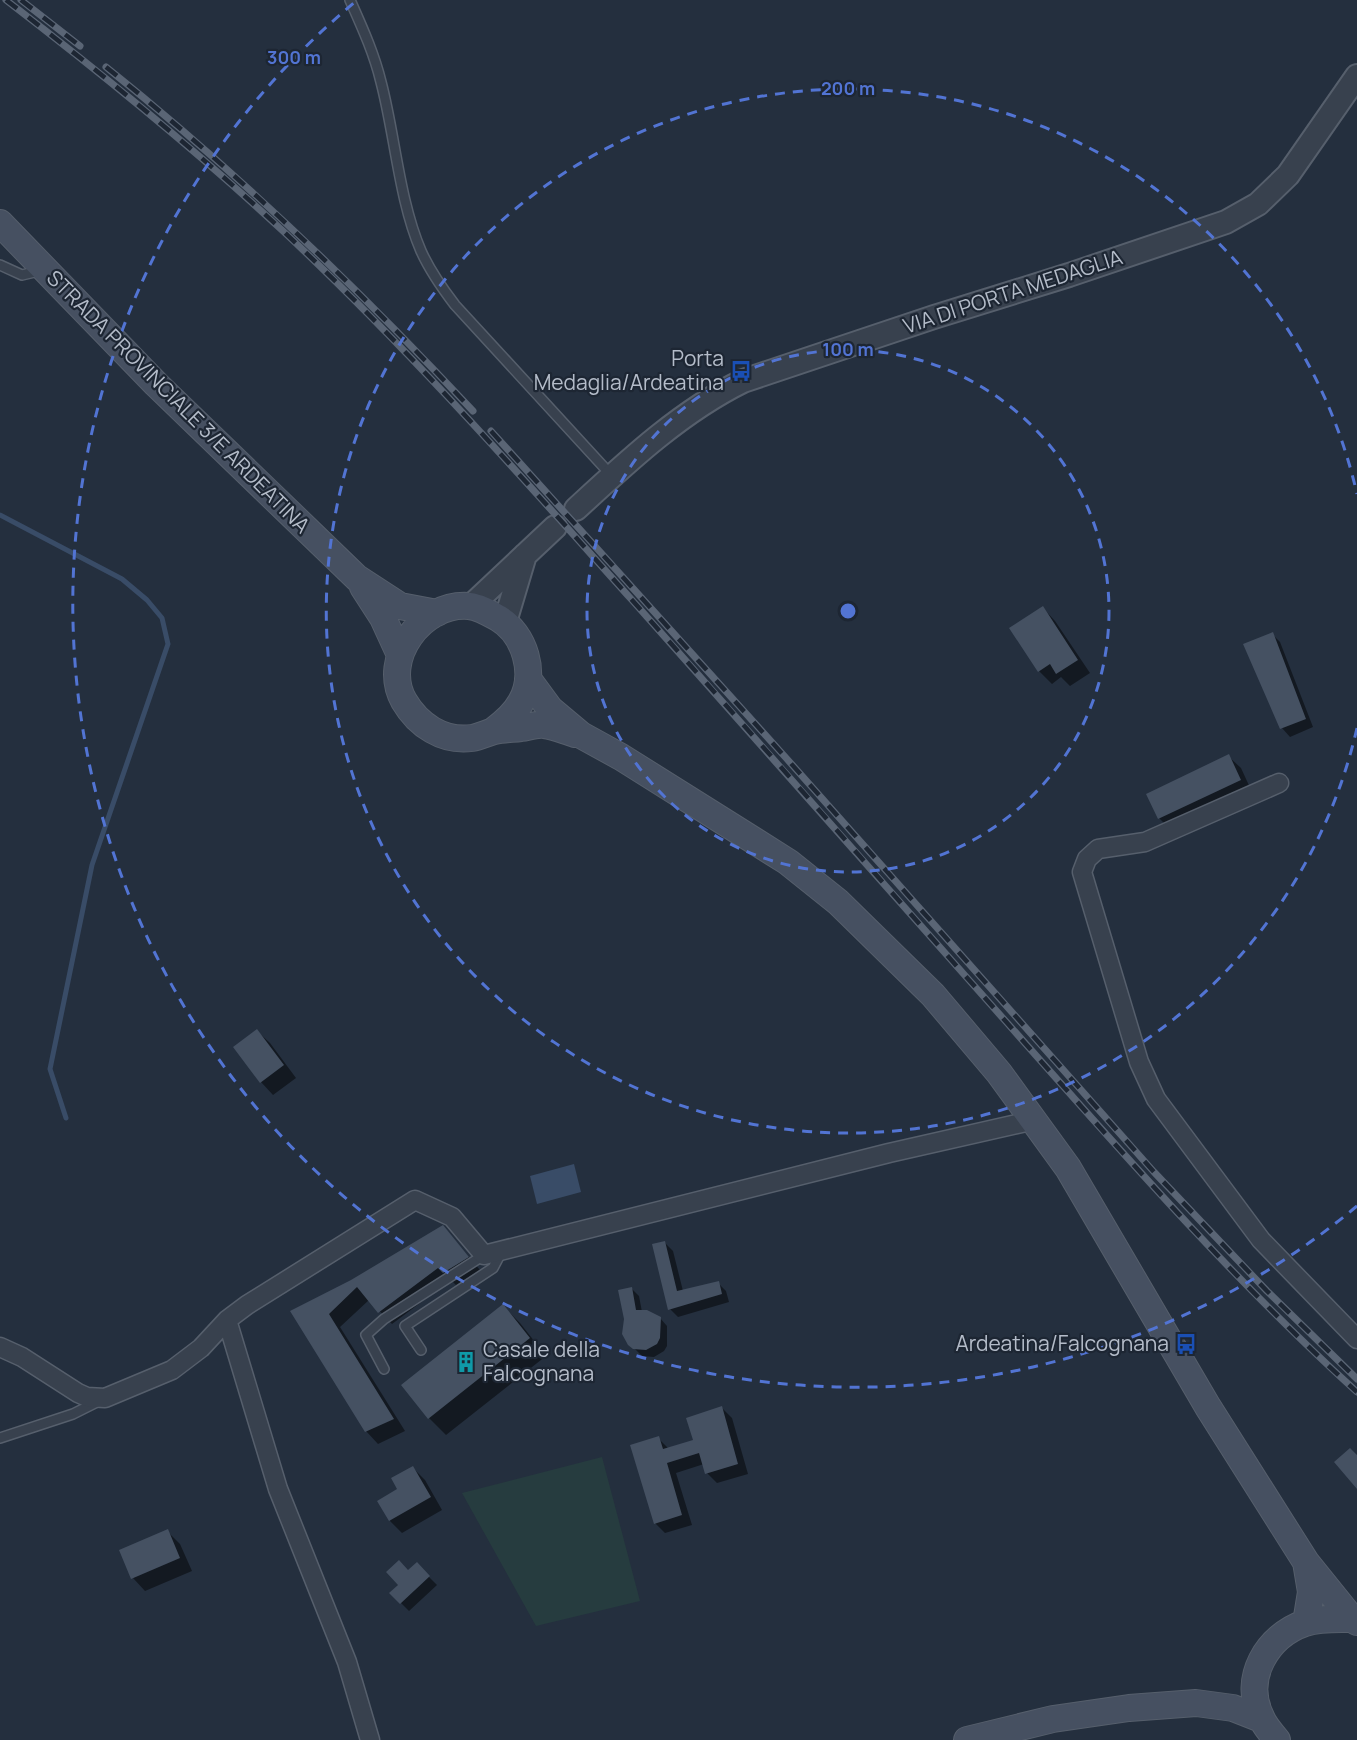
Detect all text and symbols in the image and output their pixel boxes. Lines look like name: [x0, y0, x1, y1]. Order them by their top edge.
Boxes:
text: 300 m: [267, 45, 321, 69]
text: 200 m: [821, 76, 875, 100]
street label: VIA DI PORTA MEDAGLIA: [899, 242, 1126, 340]
street label: STRADA PROVINCIALE 3/E ARDEATINA: [41, 264, 316, 539]
text: 100 m: [822, 337, 874, 361]
place label: Porta Medaglia/Ardeatina: [534, 344, 724, 396]
bus stop icon: Porta Medaglia/Ardeatina: [729, 359, 753, 383]
centre of rings: [838, 601, 858, 621]
place label: Ardeatina/Falcognana: [955, 1329, 1169, 1357]
bus stop icon: Ardeatina/Falcognana: [1174, 1332, 1198, 1356]
place label: Casale della Falcognana: [483, 1335, 600, 1387]
building icon: Casale della Falcognana: [454, 1350, 478, 1374]

